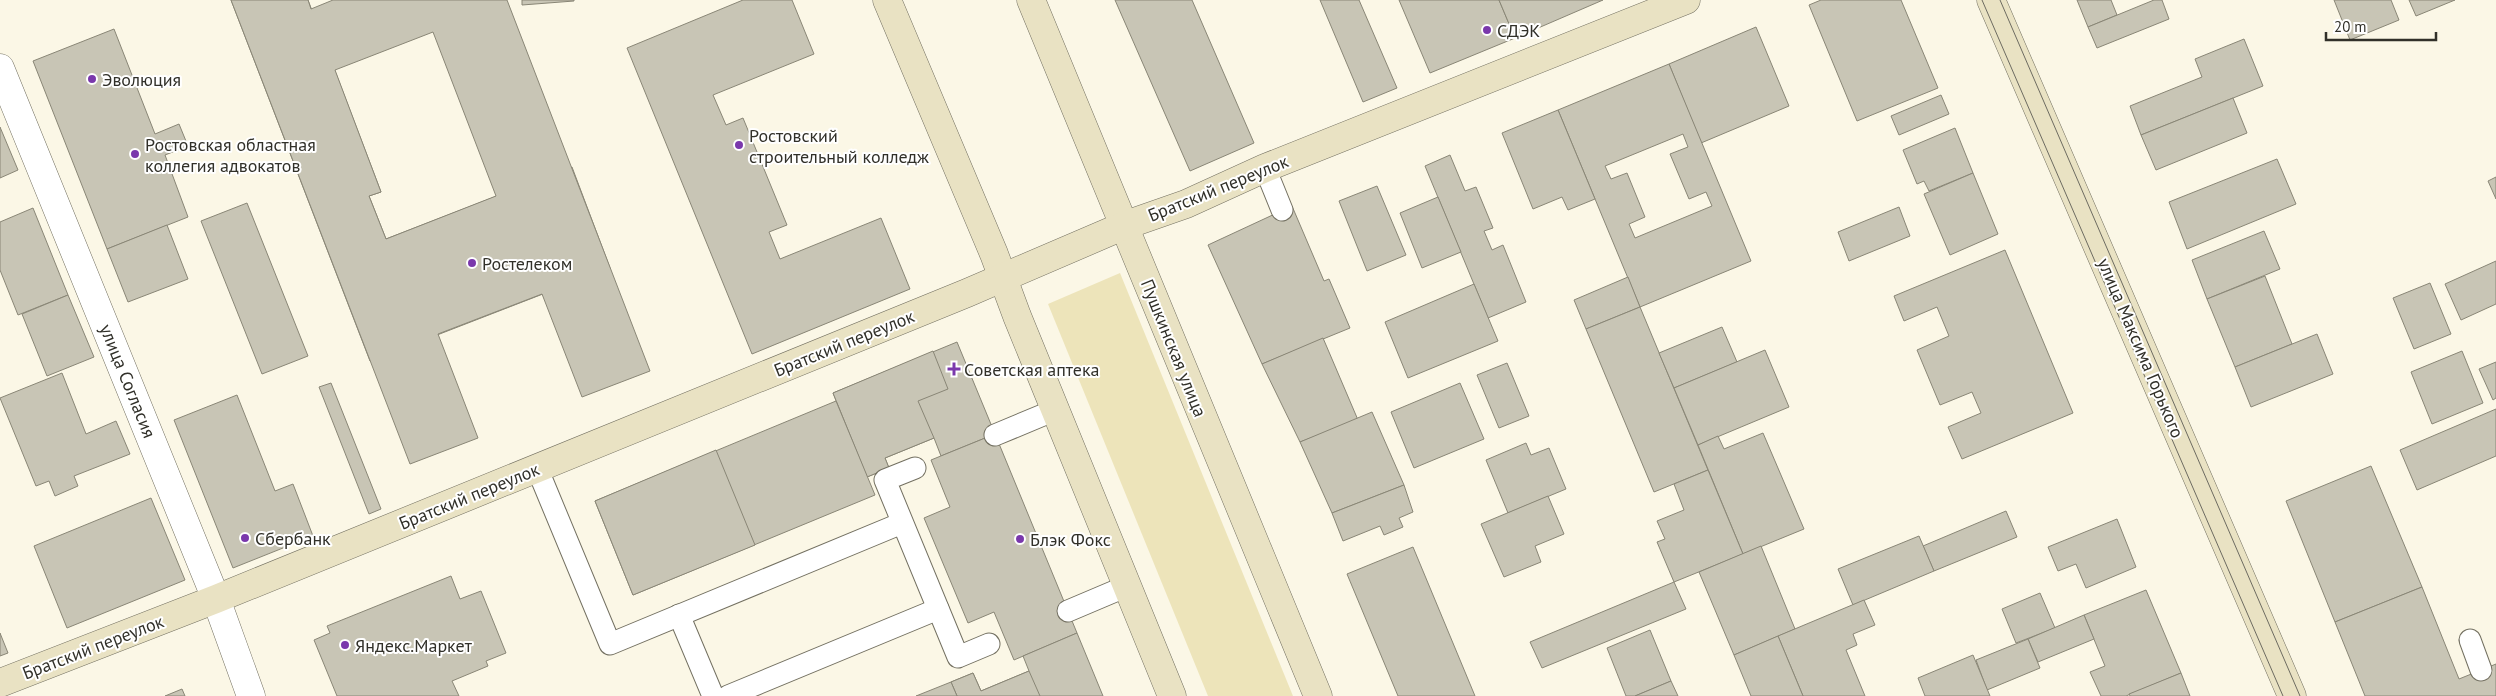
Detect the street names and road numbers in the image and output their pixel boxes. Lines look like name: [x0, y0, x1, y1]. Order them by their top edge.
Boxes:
street label: Братский переулок: [1144, 149, 1292, 227]
street label: улица Максима Горького: [2093, 255, 2189, 441]
street label: Пушкинская улица: [1136, 276, 1212, 420]
street label: Братский переулок: [770, 304, 918, 382]
street label: улица Согласия: [95, 321, 161, 441]
street label: Братский переулок: [395, 457, 543, 535]
street label: Братский переулок: [19, 609, 167, 685]

